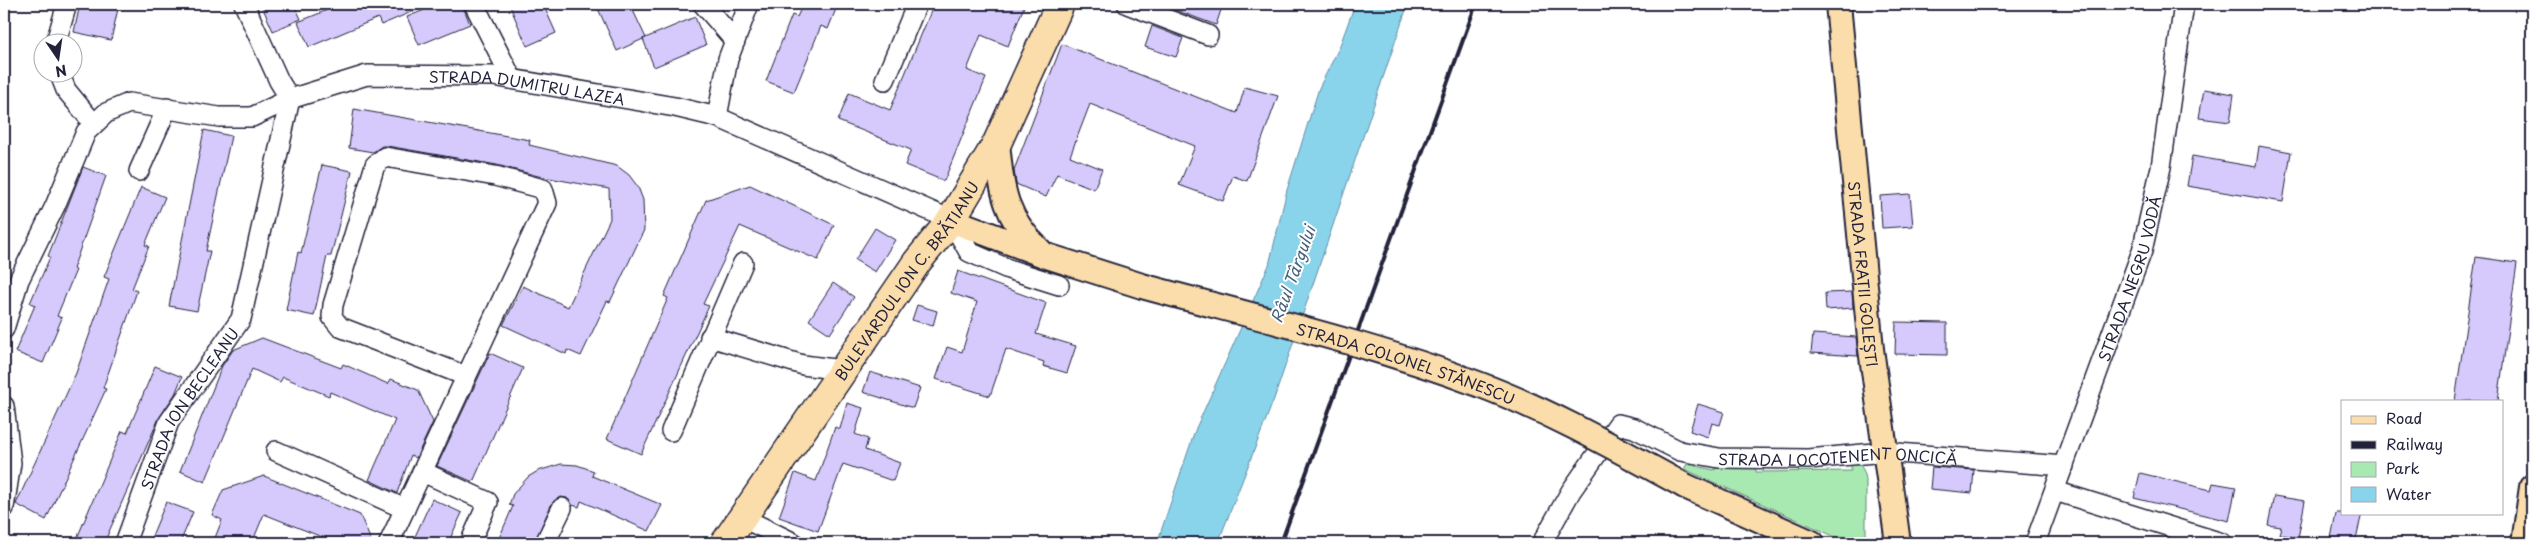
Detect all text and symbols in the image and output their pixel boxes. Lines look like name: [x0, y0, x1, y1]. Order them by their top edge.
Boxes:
north arrow: [32, 32, 82, 82]
text: N: [53, 60, 69, 83]
street label: STRADA DUMITRU LAZEA: [429, 64, 627, 110]
street label: BULEVARDUL ION C. BRĂTIANU: [828, 176, 983, 385]
street label: STRADA FRAȚII GOLEȘTI: [1843, 180, 1885, 368]
street label: STRADA NEGRU VODĂ: [2091, 193, 2166, 364]
water label: Râul Târgului: [1263, 220, 1321, 326]
street label: STRADA COLONEL STĂNESCU: [1294, 316, 1519, 409]
street label: STRADA ION BECLEANU: [134, 322, 243, 493]
legend: [2341, 400, 2504, 514]
text: Road: [2386, 406, 2422, 429]
text: Railway: [2386, 432, 2443, 455]
street label: STRADA LOCOTENENT ONCICĂ: [1718, 440, 1958, 470]
text: Park: [2386, 456, 2420, 479]
text: Water: [2386, 482, 2431, 505]

